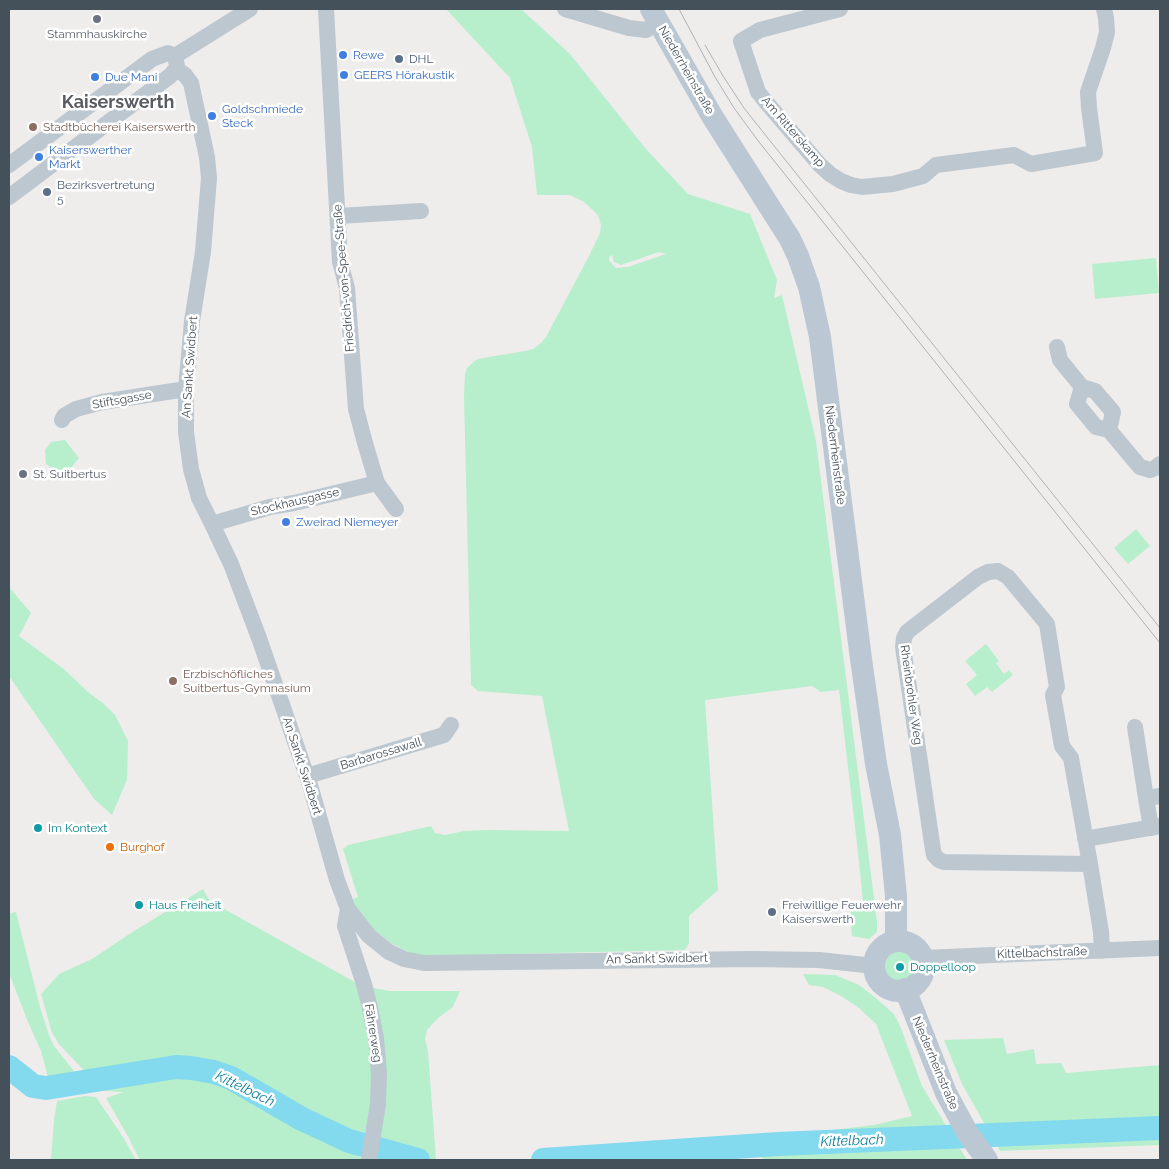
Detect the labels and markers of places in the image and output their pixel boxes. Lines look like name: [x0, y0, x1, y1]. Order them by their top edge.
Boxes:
marker: Stammhauskirche: [91, 13, 103, 25]
place label: Stammhauskirche: [47, 27, 147, 41]
place label: Rewe: [353, 48, 384, 62]
marker: Rewe: [337, 49, 349, 61]
place label: DHL: [409, 52, 433, 66]
marker: DHL: [393, 53, 405, 65]
place label: GEERS Hörakustik: [354, 68, 454, 82]
marker: GEERS Hörakustik: [338, 69, 350, 81]
place label: Due Mani: [105, 70, 157, 84]
marker: Due Mani: [89, 71, 101, 83]
place label: Goldschmiede Steck: [222, 102, 303, 130]
marker: Goldschmiede Steck: [206, 110, 218, 122]
place label: Stadtbücherei Kaiserswerth: [43, 120, 196, 134]
marker: Stadtbücherei Kaiserswerth: [27, 121, 39, 133]
place label: Kaiserswerther Markt: [49, 143, 132, 171]
marker: Kaiserswerther Markt: [33, 151, 45, 163]
place label: Bezirksvertretung 5: [57, 178, 155, 206]
marker: Bezirksvertretung 5: [41, 186, 53, 198]
place label: St. Suitbertus: [33, 467, 106, 481]
marker: St. Suitbertus: [17, 468, 29, 480]
place label: Zweirad Niemeyer: [296, 515, 398, 529]
marker: Zweirad Niemeyer: [280, 516, 292, 528]
place label: Erzbischöfliches Suitbertus-Gymnasium: [183, 667, 311, 695]
marker: Erzbischöfliches Suitbertus-Gymnasium: [167, 675, 179, 687]
place label: Im Kontext: [48, 821, 107, 835]
marker: Im Kontext: [32, 822, 44, 834]
place label: Burghof: [120, 840, 165, 854]
marker: Burghof: [104, 841, 116, 853]
place label: Haus Freiheit: [149, 898, 221, 912]
place label: Freiwillige Feuerwehr Kaiserswerth: [782, 898, 901, 926]
marker: Haus Freiheit: [133, 899, 145, 911]
marker: Freiwillige Feuerwehr Kaiserswerth: [766, 906, 778, 918]
place label: Doppelloop: [910, 960, 976, 974]
marker: Doppelloop: [894, 961, 906, 973]

